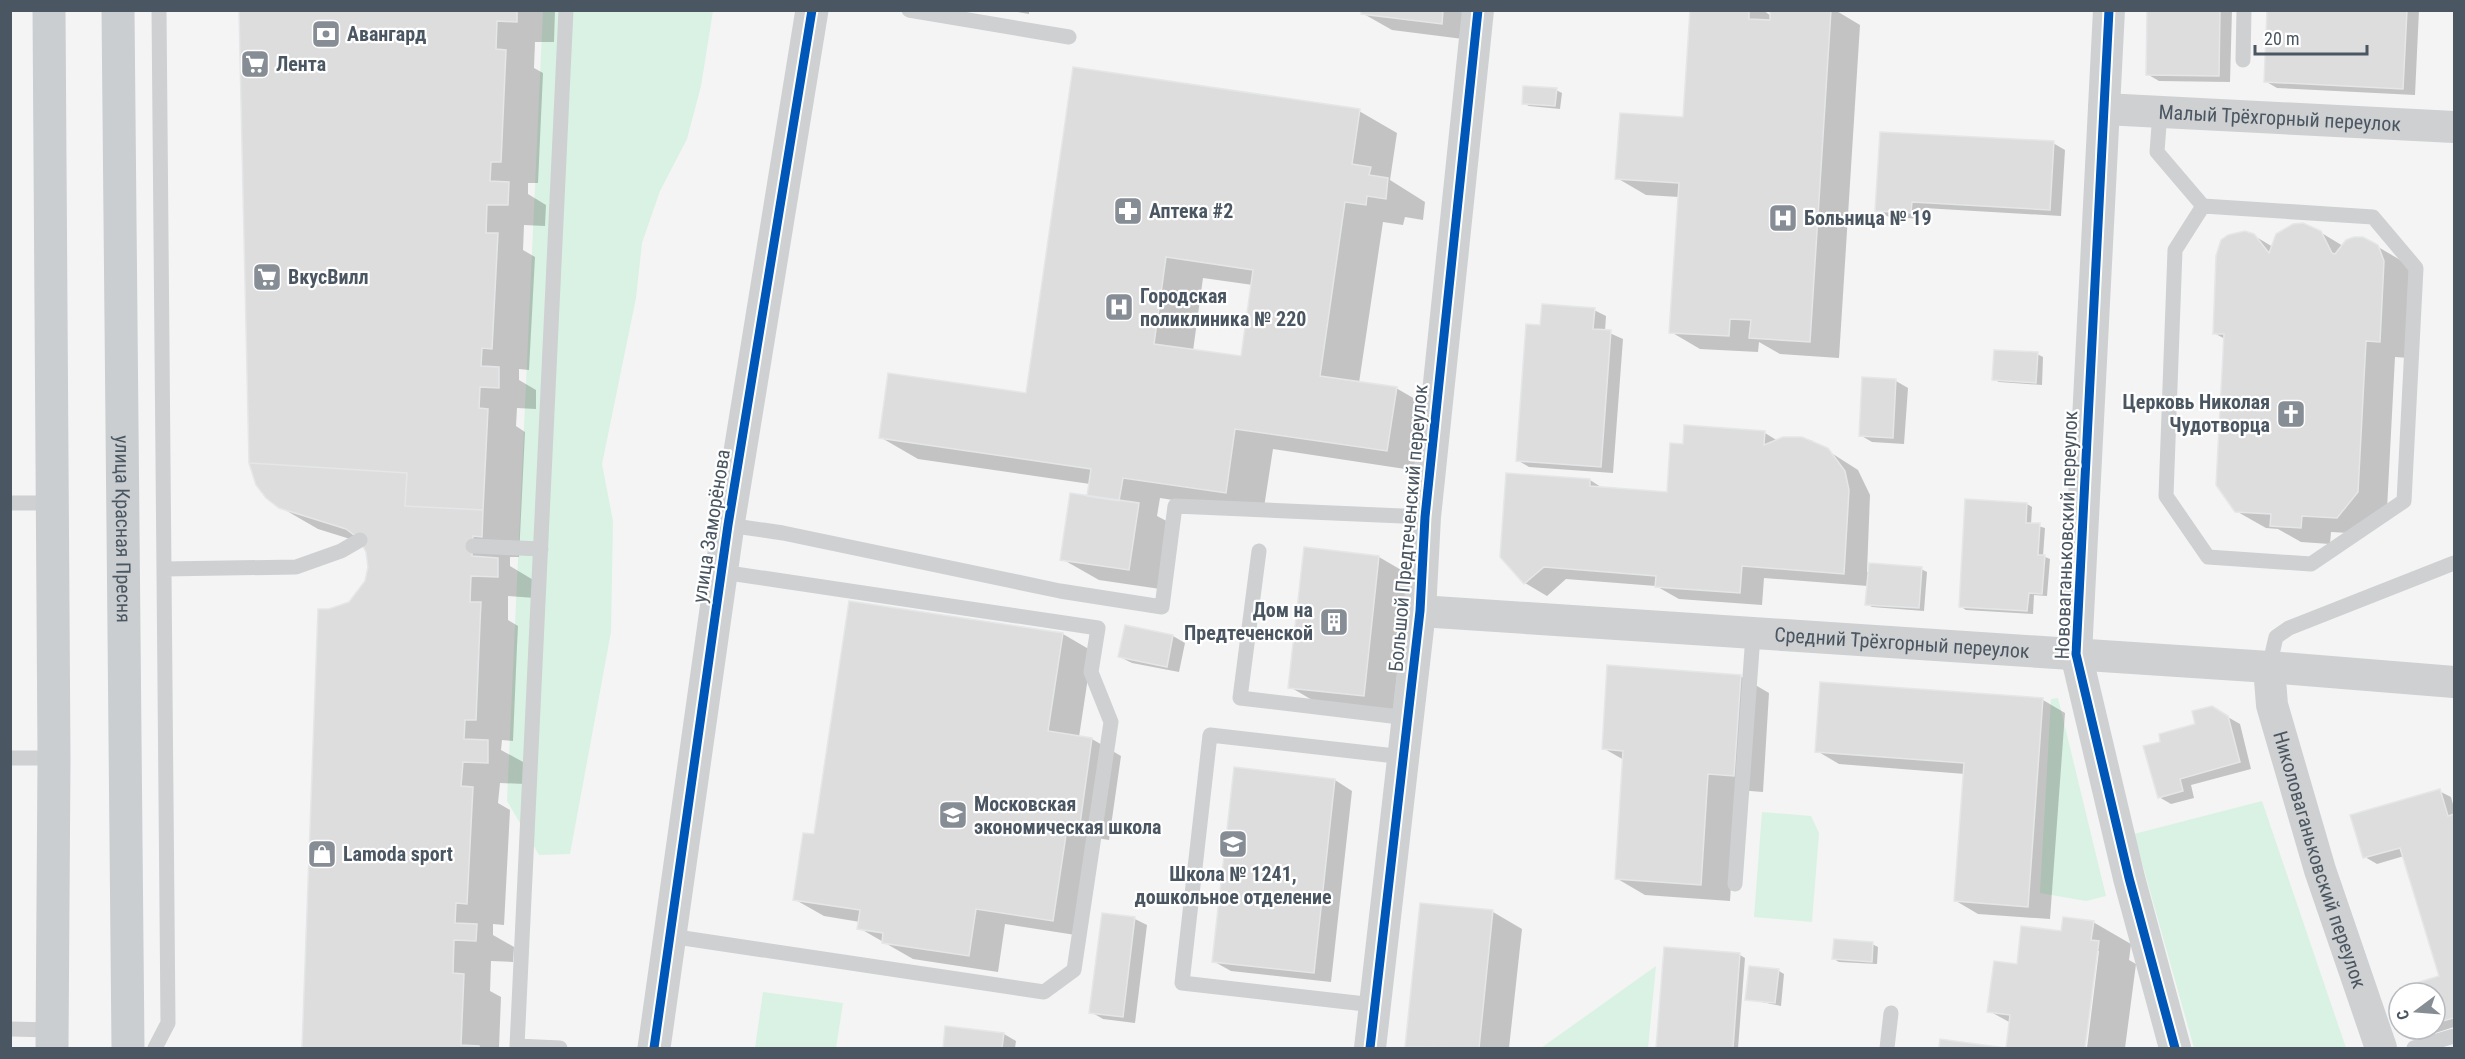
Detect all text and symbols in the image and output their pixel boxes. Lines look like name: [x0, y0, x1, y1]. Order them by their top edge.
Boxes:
bank icon: Авангард: [310, 18, 342, 50]
scale bar: [2255, 18, 2368, 56]
place label: Авангард: [347, 22, 426, 46]
text: 20 m: [2264, 28, 2299, 49]
supermarket icon: Лента: [239, 48, 271, 80]
place label: Лента: [276, 52, 326, 76]
street label: Малый Трёхгорный переулок: [2158, 100, 2402, 136]
pharmacy icon: Аптека #2: [1112, 195, 1144, 227]
place label: Аптека #2: [1149, 199, 1233, 223]
hospital icon: Больница № 19: [1767, 202, 1799, 234]
place label: Больница № 19: [1804, 206, 1932, 230]
supermarket icon: ВкусВилл: [251, 261, 283, 293]
place label: ВкусВилл: [288, 265, 369, 289]
place label: Городская поликлиника № 220: [1140, 284, 1306, 331]
hospital icon: Городская поликлиника № 220: [1103, 291, 1135, 323]
street label: Большой Предтеченский переулок: [1383, 383, 1433, 673]
place label: Церковь Николая Чудотворца: [2122, 390, 2270, 437]
church icon: Церковь Николая Чудотворца: [2275, 398, 2307, 430]
street label: Нововаганьковский переулок: [2050, 410, 2082, 660]
street label: улица Красная Пресня: [110, 435, 136, 623]
street label: улица Заморёнова: [687, 448, 735, 604]
place label: Дом на Предтеченской: [1184, 598, 1313, 645]
building icon: Дом на Предтеченской: [1318, 606, 1350, 638]
street label: Средний Трёхгорный переулок: [1774, 622, 2031, 663]
street label: Николоваганьковский переулок: [2268, 728, 2372, 992]
place label: Московская экономическая школа: [974, 792, 1162, 839]
school or university icon: Московская экономическая школа: [937, 799, 969, 831]
school or university icon: Школа № 1241, дошкольное отделение: [1217, 828, 1249, 860]
shop icon: Lamoda sport: [306, 838, 338, 870]
place label: Lamoda sport: [343, 842, 453, 866]
place label: Школа № 1241, дошкольное отделение: [1134, 862, 1332, 909]
north arrow: [2387, 981, 2447, 1041]
text: С: [2393, 1008, 2413, 1022]

